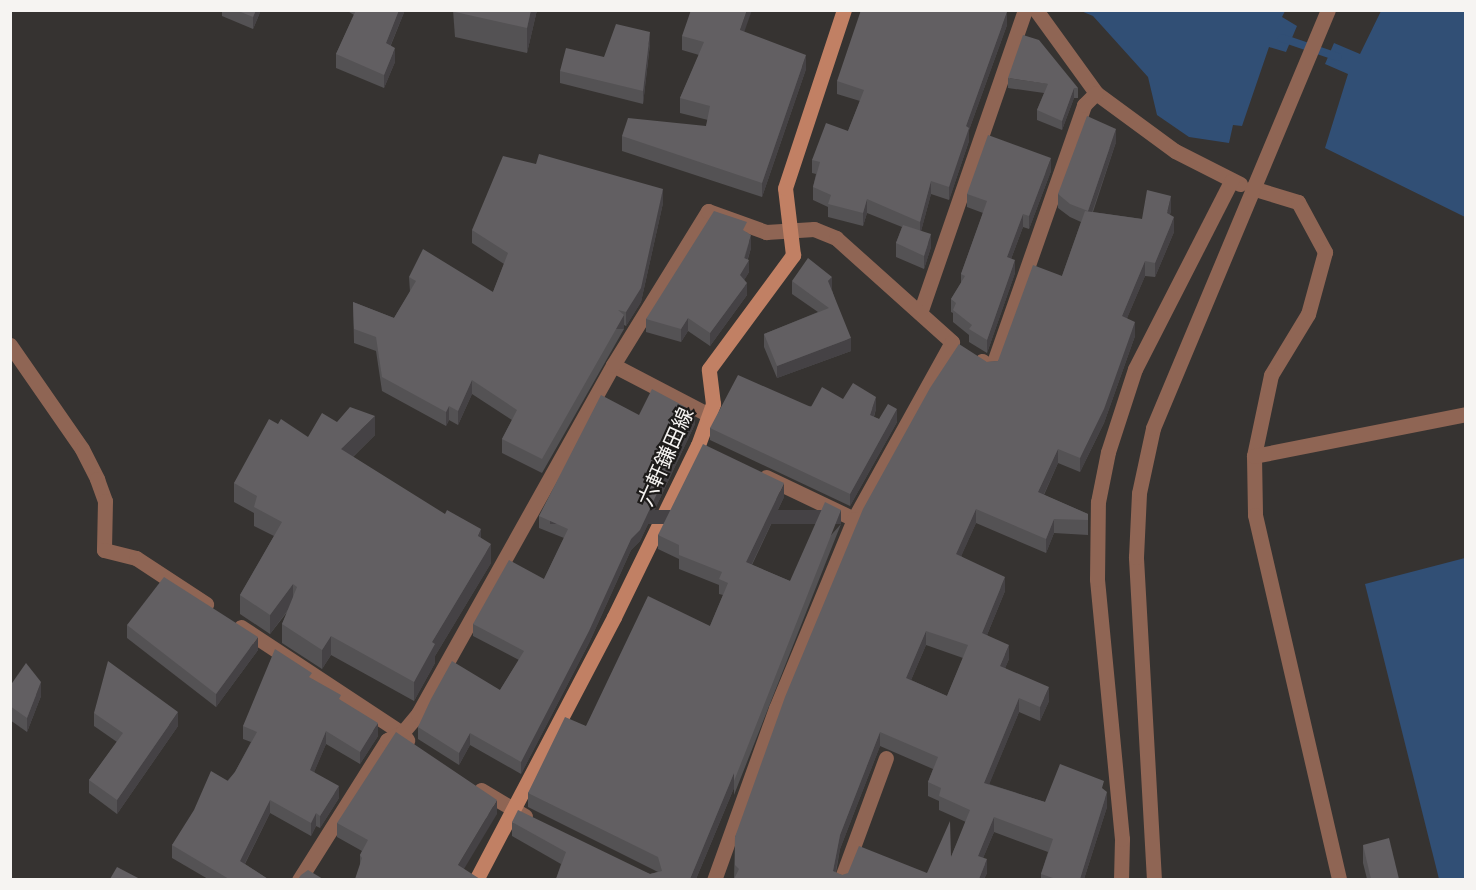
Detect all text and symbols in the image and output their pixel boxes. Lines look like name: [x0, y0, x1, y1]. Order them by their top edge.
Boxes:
street label: 六軒鎌田線: [633, 404, 699, 510]

